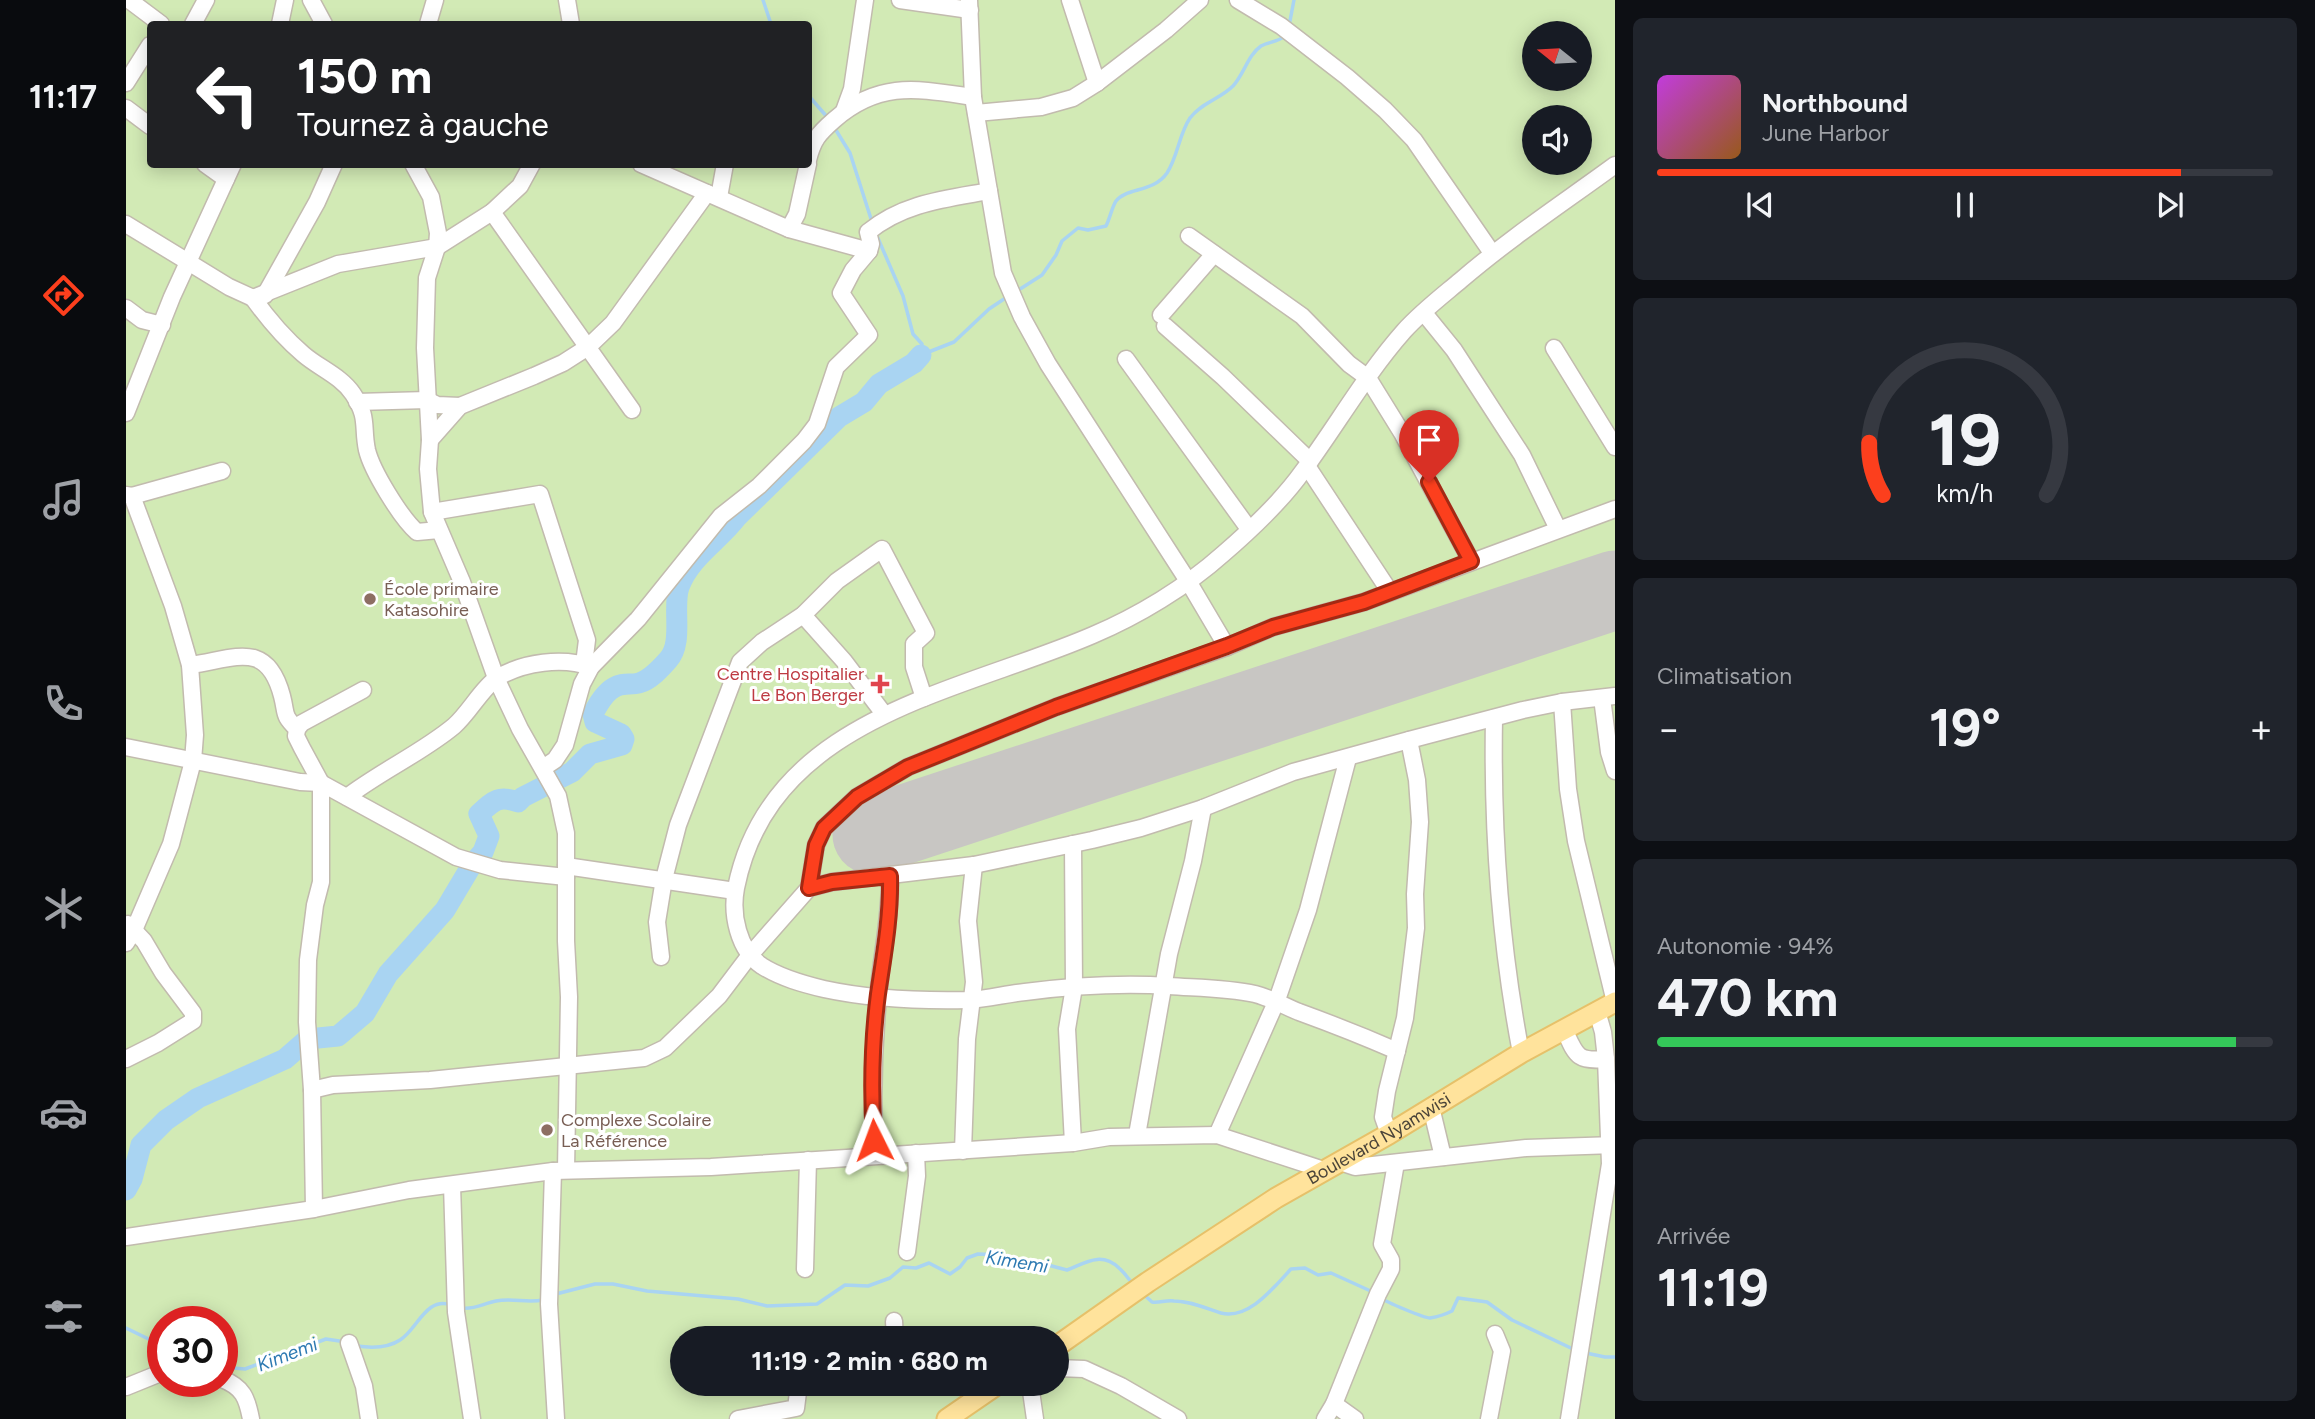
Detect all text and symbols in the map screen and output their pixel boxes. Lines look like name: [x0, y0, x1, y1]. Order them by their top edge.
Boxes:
north arrow: [1522, 21, 1592, 91]
map controls: [1522, 21, 1592, 175]
text: 150 m: [297, 46, 432, 105]
icon: left: [182, 49, 273, 140]
text: 11:17: [29, 78, 97, 116]
text: Northbound: [1762, 87, 1908, 119]
button: sound: [1522, 105, 1592, 175]
text: Tournez à gauche: [297, 106, 549, 144]
text: June Harbor: [1762, 119, 1889, 147]
icon: previous: [1741, 186, 1779, 224]
icon: pause: [1946, 186, 1984, 224]
icon: next: [2151, 186, 2189, 224]
icon: directions: [39, 271, 88, 320]
text: 19: [1929, 397, 2001, 484]
pin: [1399, 410, 1459, 482]
icon: arrive: [1410, 421, 1448, 459]
icon: music: [39, 475, 88, 524]
text: km/h: [1936, 478, 1994, 508]
place label: École primaire Katasohire: [384, 578, 499, 621]
marker: École primaire Katasohire: [362, 591, 378, 607]
text: Climatisation: [1657, 662, 1792, 690]
place label: Centre Hospitalier Le Bon Berger: [717, 663, 864, 706]
marker: Centre Hospitalier Le Bon Berger: [870, 674, 890, 694]
icon: phone: [39, 679, 88, 728]
text: 19°: [1929, 697, 2001, 759]
text: −: [1657, 706, 1681, 752]
text: +: [2249, 706, 2273, 752]
icon: climate: [39, 884, 88, 933]
text: Autonomie · 94%: [1657, 932, 1834, 960]
text: 470 km: [1657, 967, 1838, 1029]
icon: car: [39, 1088, 88, 1137]
street label: Boulevard Nyamwisi: [1303, 1088, 1455, 1189]
position arrow: [837, 1103, 911, 1177]
place label: Complexe Scolaire La Référence: [561, 1109, 711, 1152]
marker: Complexe Scolaire La Référence: [539, 1122, 555, 1138]
text: Arrivée: [1657, 1222, 1730, 1250]
water label: Kimemi: [984, 1245, 1050, 1278]
text: 11:19: [1657, 1257, 1769, 1319]
icon: filters: [39, 1292, 88, 1341]
speed limit sign: 30: [147, 1306, 238, 1397]
water label: Kimemi: [254, 1332, 321, 1377]
text: 11:19 · 2 min · 680 m: [751, 1345, 988, 1377]

